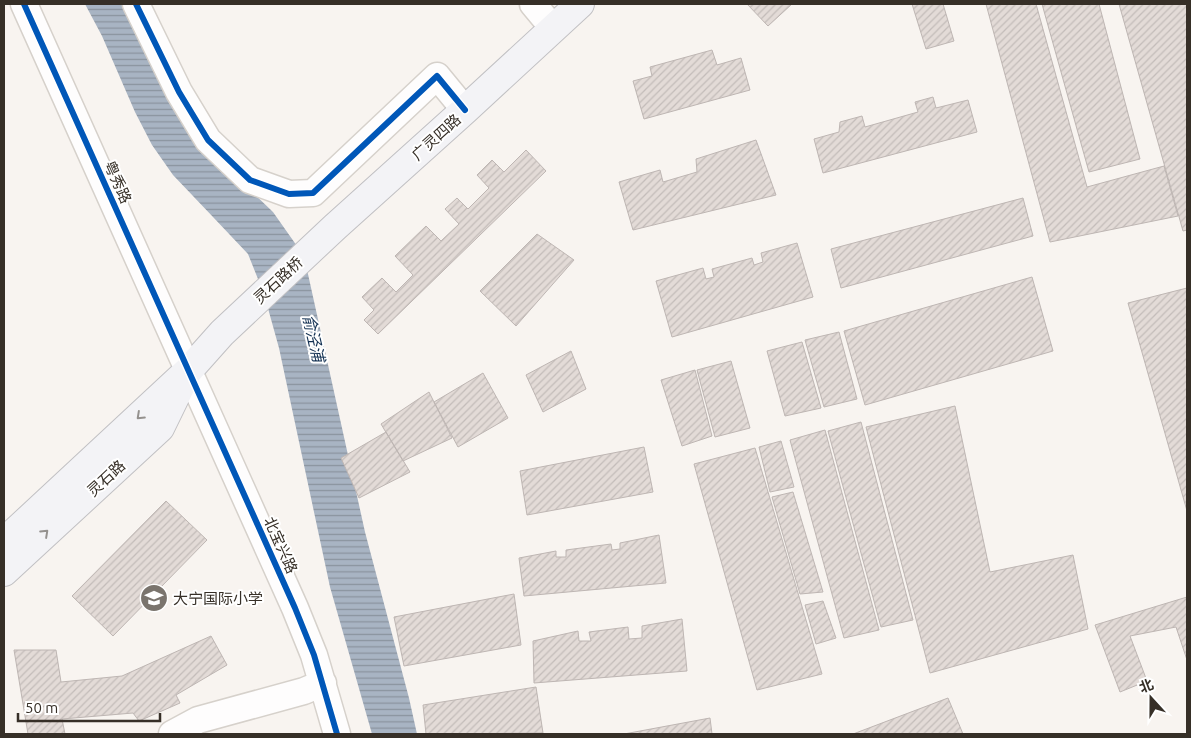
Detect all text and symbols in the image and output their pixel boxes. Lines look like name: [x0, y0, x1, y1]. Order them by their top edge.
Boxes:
street label: 广灵四路: [408, 111, 464, 163]
street label: 粤秀路: [101, 158, 135, 206]
street label: 灵石路桥: [250, 253, 306, 307]
water label: 俞泾浦: [300, 313, 329, 366]
one-way arrow: [137, 410, 146, 419]
street label: 灵石路: [84, 456, 128, 500]
street label: 北宝兴路: [261, 514, 301, 576]
one-way arrow: [39, 530, 48, 539]
school or university icon: 大宁国际小学: [139, 583, 169, 613]
place label: 大宁国际小学: [173, 590, 263, 607]
north arrow: [1126, 673, 1176, 723]
text: 北: [1137, 676, 1156, 696]
scale bar: [18, 690, 160, 722]
text: 50 m: [25, 699, 58, 716]

